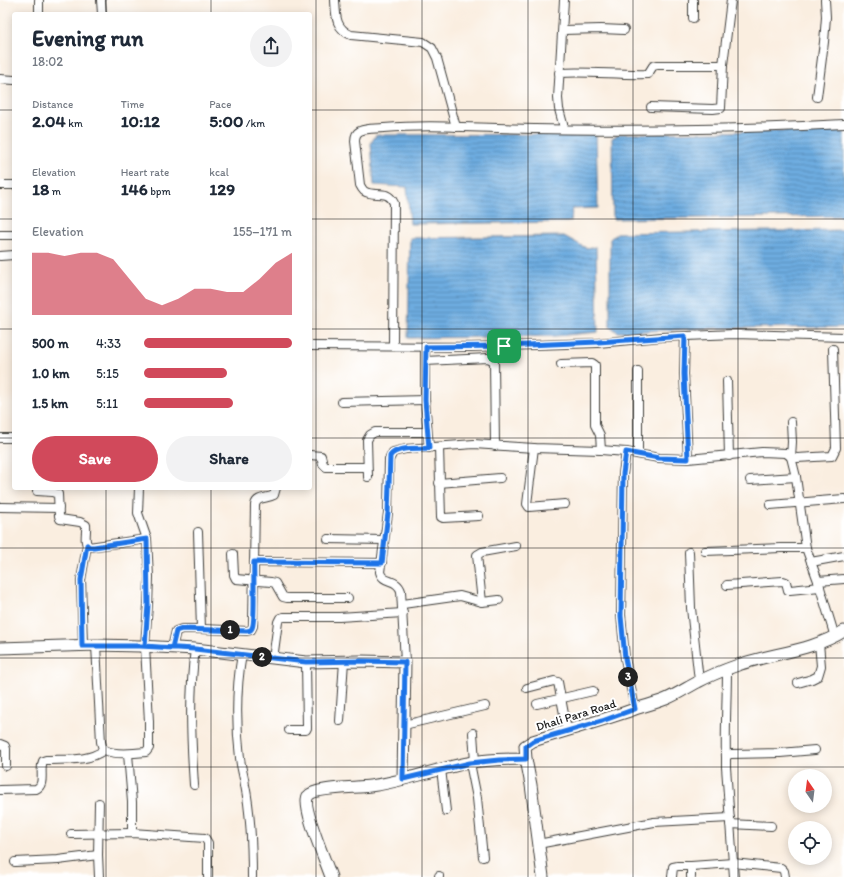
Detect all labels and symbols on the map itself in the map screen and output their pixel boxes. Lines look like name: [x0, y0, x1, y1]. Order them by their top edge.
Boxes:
pin: [487, 329, 521, 363]
pin: 1: [220, 620, 240, 640]
pin: 2: [252, 647, 272, 667]
pin: 3: [618, 667, 638, 687]
street label: Dhali Para Road: [534, 696, 618, 734]
north arrow: [788, 769, 832, 813]

